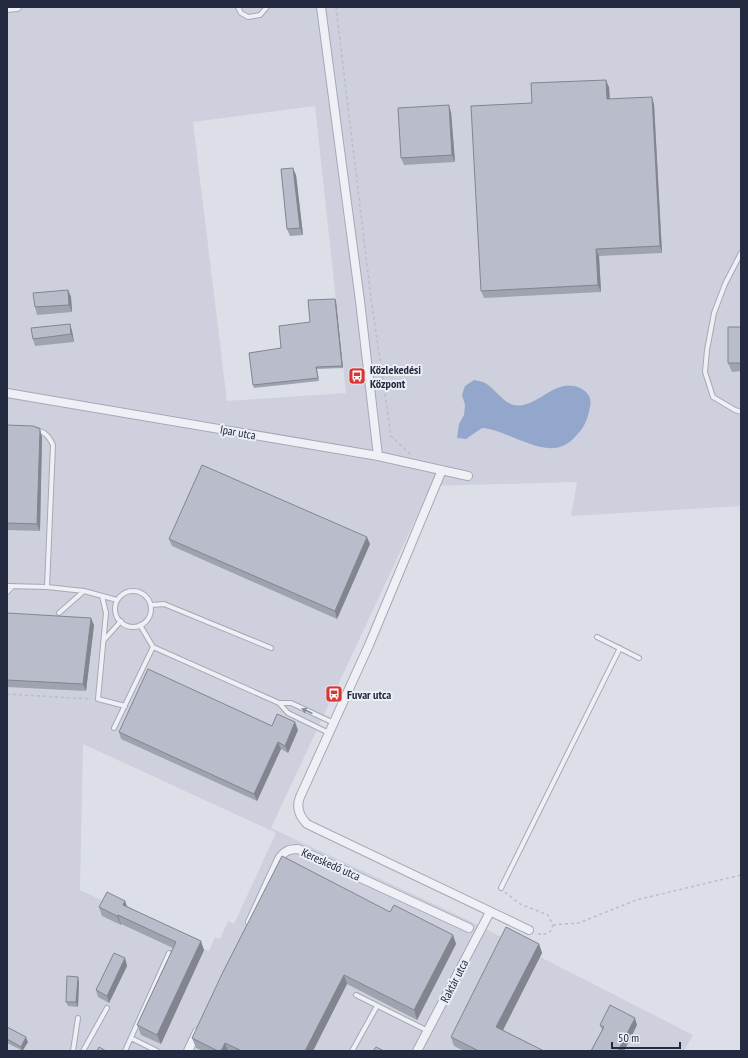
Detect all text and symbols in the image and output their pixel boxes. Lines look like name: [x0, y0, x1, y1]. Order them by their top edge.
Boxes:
place label: Közlekedési Központ: [370, 362, 421, 391]
bus stop icon: Közlekedési Központ: [347, 366, 367, 386]
street label: Ipar utca: [219, 421, 257, 443]
bus stop icon: Fuvar utca: [324, 684, 344, 704]
place label: Fuvar utca: [347, 687, 391, 702]
one-way arrow: [301, 708, 313, 714]
street label: Kereskedő utca: [299, 844, 363, 884]
street label: Raktár utca: [437, 957, 471, 1005]
scale bar: [612, 1024, 680, 1050]
text: 50 m: [618, 1030, 639, 1045]

